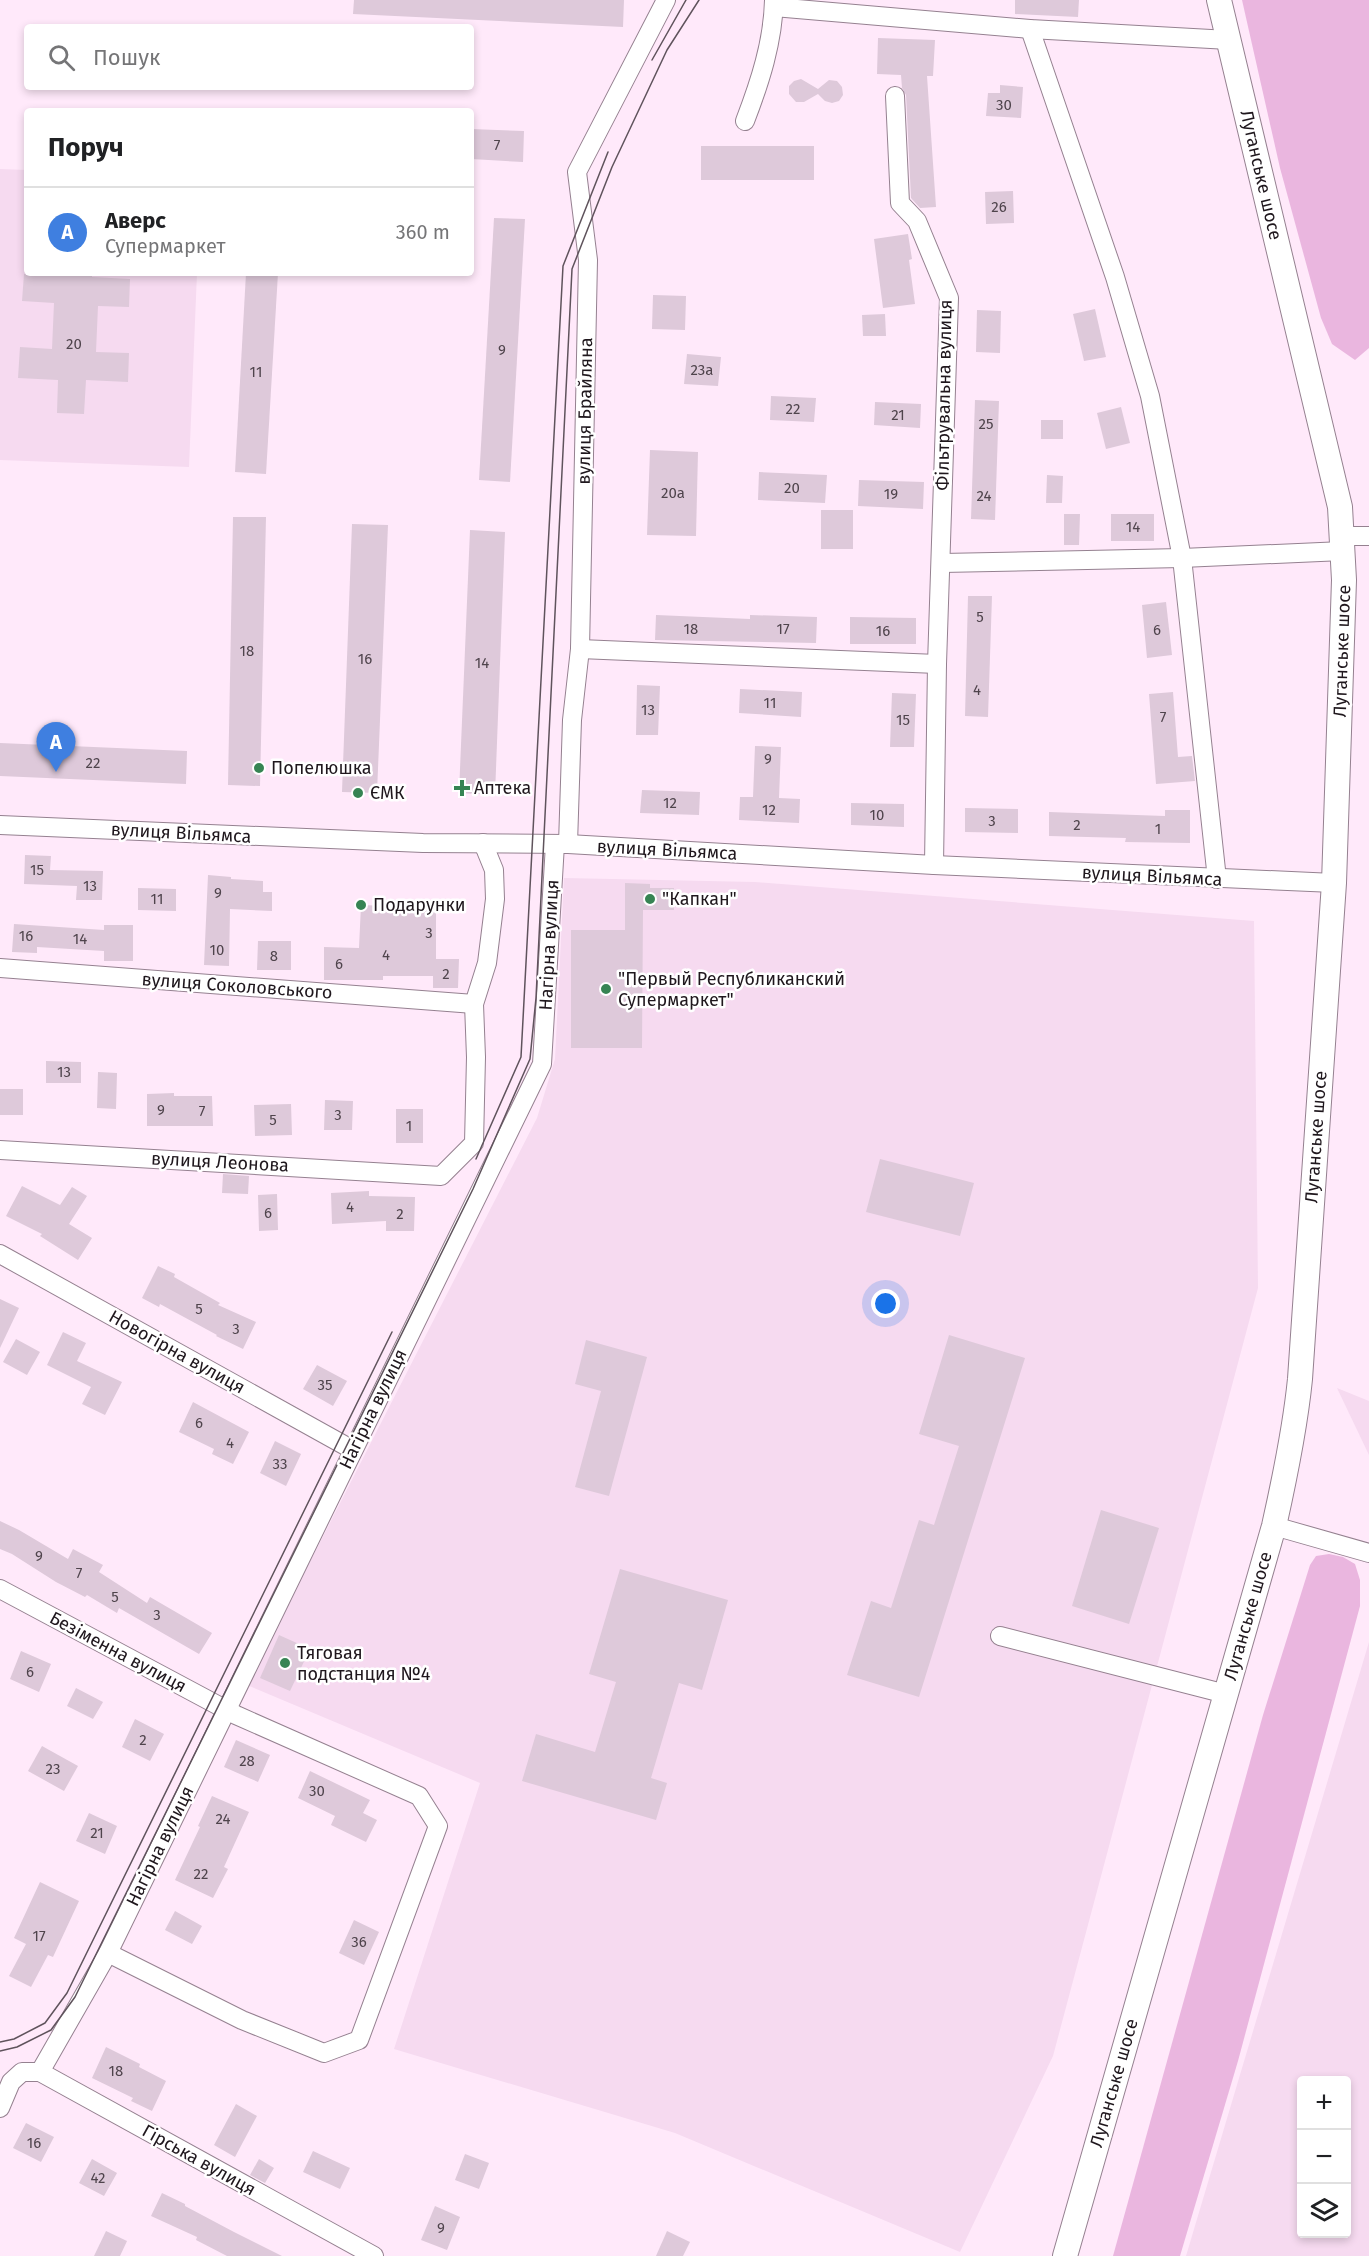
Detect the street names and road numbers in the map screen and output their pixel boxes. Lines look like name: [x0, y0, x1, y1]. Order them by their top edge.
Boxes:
street label: Луганське шосе: [1235, 108, 1287, 242]
street label: Фільтрувальна вулиця: [931, 299, 957, 491]
street label: вулиця Брайляна: [573, 337, 597, 485]
street label: Луганське шосе: [1329, 584, 1355, 718]
street label: вулиця Вільямса: [110, 818, 252, 848]
street label: вулиця Вільямса: [596, 835, 738, 865]
street label: вулиця Вільямса: [1081, 861, 1223, 891]
street label: Нагірна вулиця: [535, 879, 563, 1011]
street label: вулиця Соколовського: [141, 968, 333, 1004]
street label: Луганське шосе: [1300, 1070, 1332, 1204]
street label: вулиця Леонова: [150, 1147, 290, 1177]
street label: Новогірна вулиця: [105, 1305, 249, 1399]
street label: Нагірна вулиця: [334, 1345, 412, 1473]
street label: Луганське шосе: [1219, 1549, 1277, 1683]
street label: Безіменна вулиця: [46, 1607, 190, 1697]
street label: Нагірна вулиця: [121, 1782, 199, 1910]
street label: Луганське шосе: [1085, 2016, 1143, 2150]
street label: Гірська вулиця: [138, 2120, 260, 2200]

